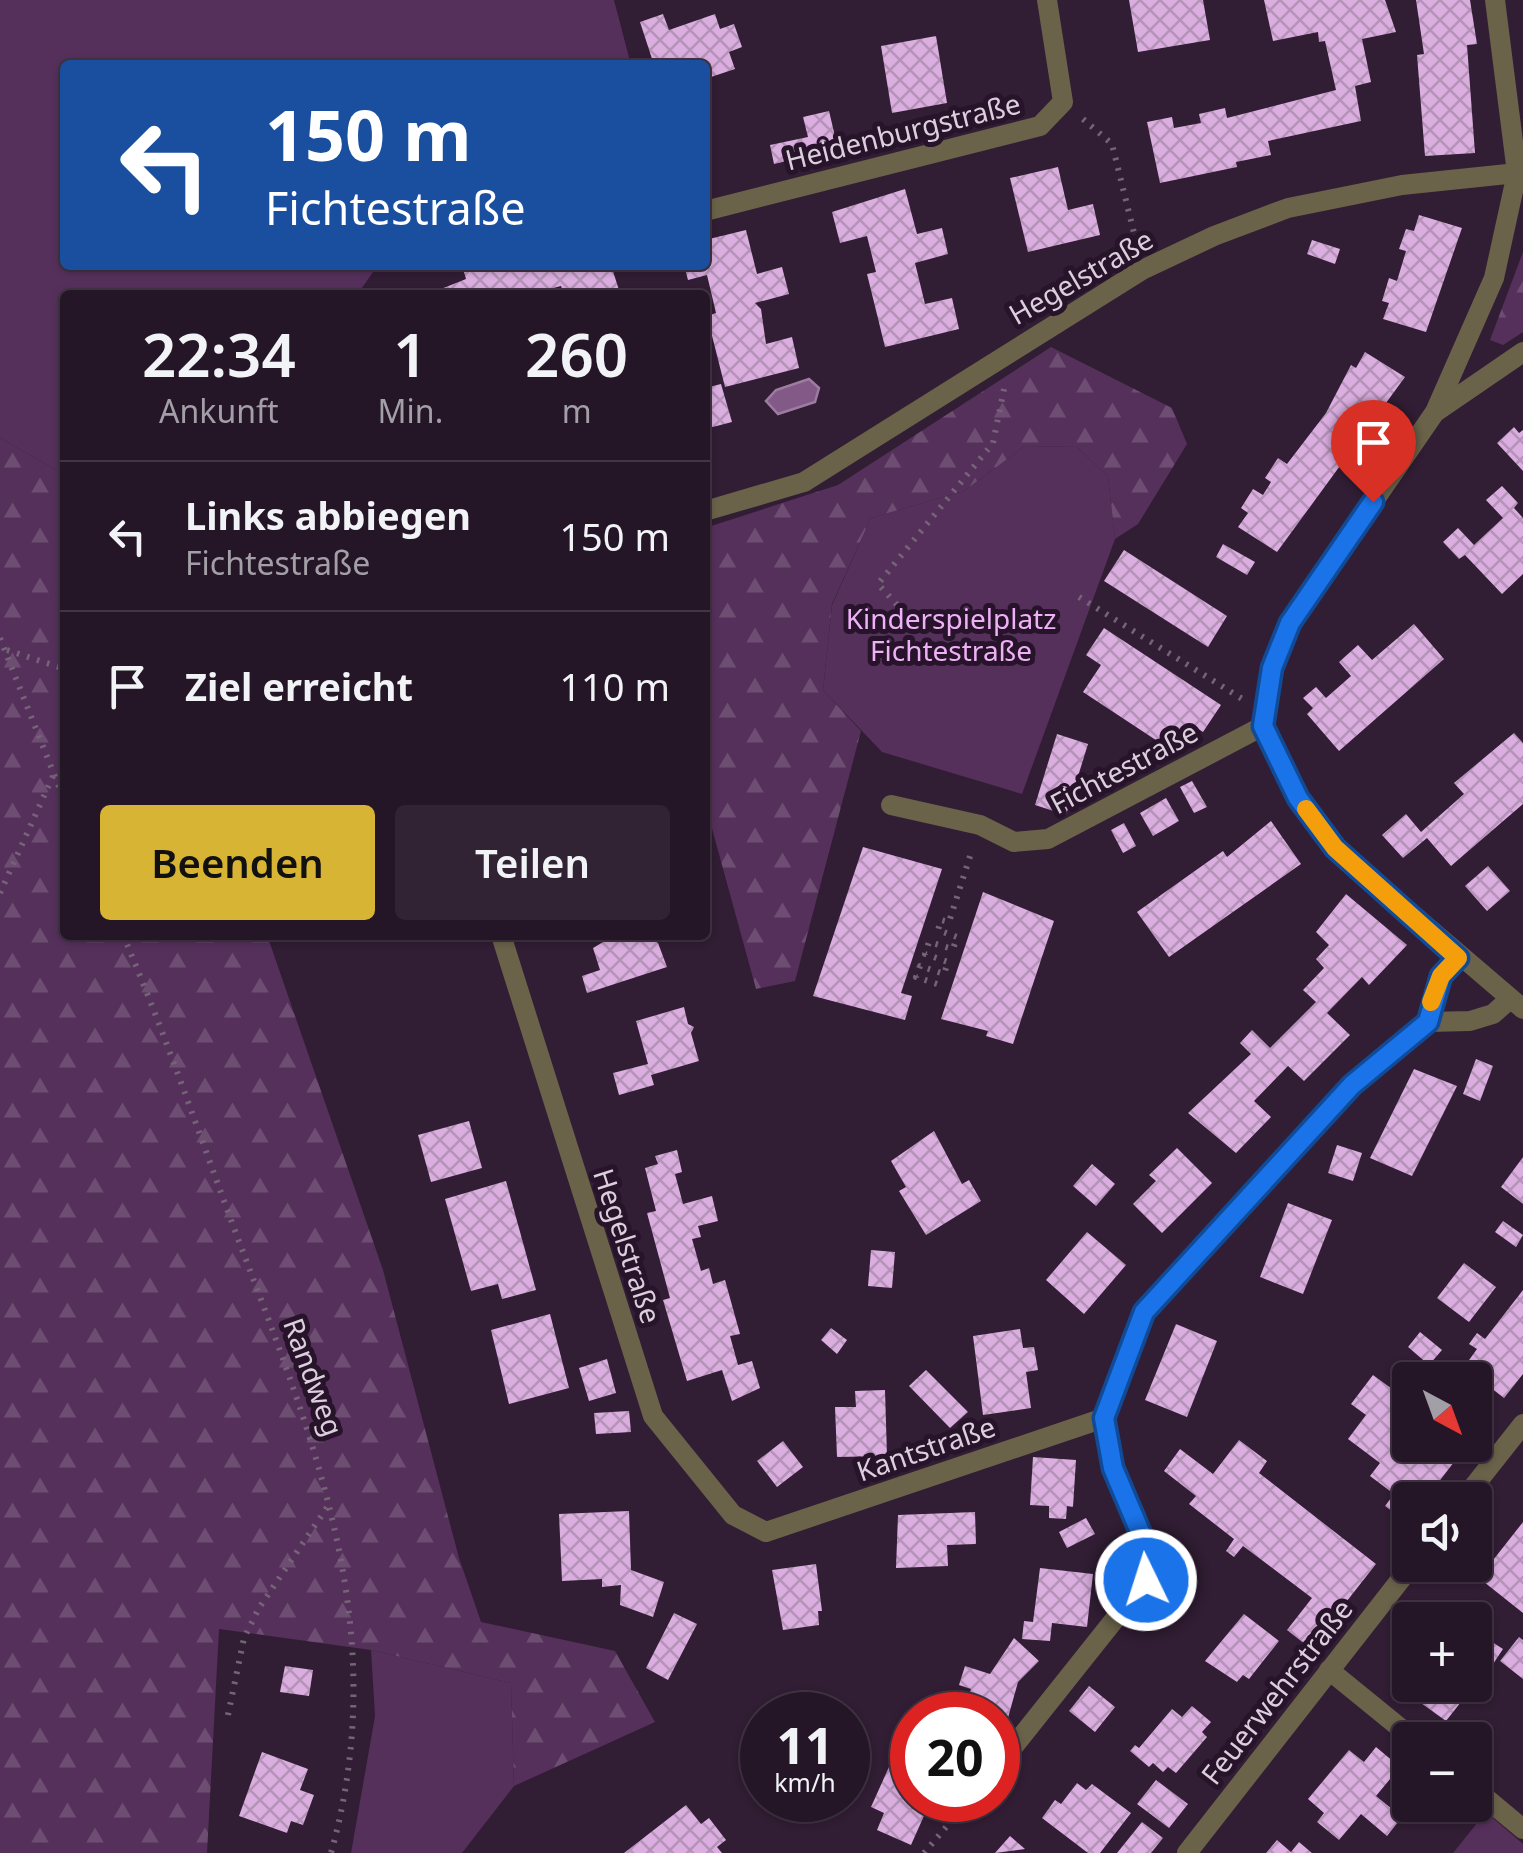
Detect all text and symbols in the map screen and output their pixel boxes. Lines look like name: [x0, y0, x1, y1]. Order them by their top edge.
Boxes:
street label: Heidenburgstraße: [781, 83, 1024, 179]
text: 150 m: [265, 86, 472, 182]
icon: left: [100, 100, 230, 230]
text: Fichtestraße: [265, 177, 526, 238]
street label: Hegelstraße: [1002, 220, 1159, 333]
text: 22:34: [142, 313, 296, 395]
text: 1: [393, 313, 428, 395]
text: 260: [525, 313, 628, 395]
text: Ankunft: [159, 389, 279, 432]
text: Min.: [378, 389, 443, 432]
text: m: [562, 389, 592, 432]
pin: [1331, 400, 1416, 503]
icon: arrive: [1346, 415, 1401, 470]
text: Links abbiegen: [185, 489, 471, 541]
icon: left: [100, 509, 155, 564]
text: 150 m: [559, 510, 670, 562]
text: Fichtestraße: [185, 541, 370, 584]
park label: Kinderspielplatz Fichtestraße: [846, 599, 1056, 669]
icon: arrive: [100, 659, 155, 714]
text: Ziel erreicht: [185, 660, 413, 712]
text: 110 m: [559, 660, 670, 712]
street label: Fichtestraße: [1043, 712, 1204, 822]
button: Beenden: [100, 805, 375, 920]
button: Teilen: [395, 805, 670, 920]
street label: Hegelstraße: [585, 1164, 671, 1328]
street label: Randweg: [275, 1313, 353, 1441]
north arrow: [1392, 1362, 1492, 1462]
map controls: [1392, 1362, 1492, 1822]
street label: Kantstraße: [851, 1407, 1000, 1489]
button: sound: [1392, 1482, 1492, 1582]
position arrow: [1094, 1528, 1198, 1632]
street label: Feuerwehrstraße: [1192, 1591, 1361, 1792]
button: +: [1392, 1602, 1492, 1702]
speed limit sign: 20: [890, 1692, 1020, 1822]
text: 11: [776, 1711, 834, 1779]
button: −: [1392, 1722, 1492, 1822]
text: km/h: [774, 1765, 836, 1799]

